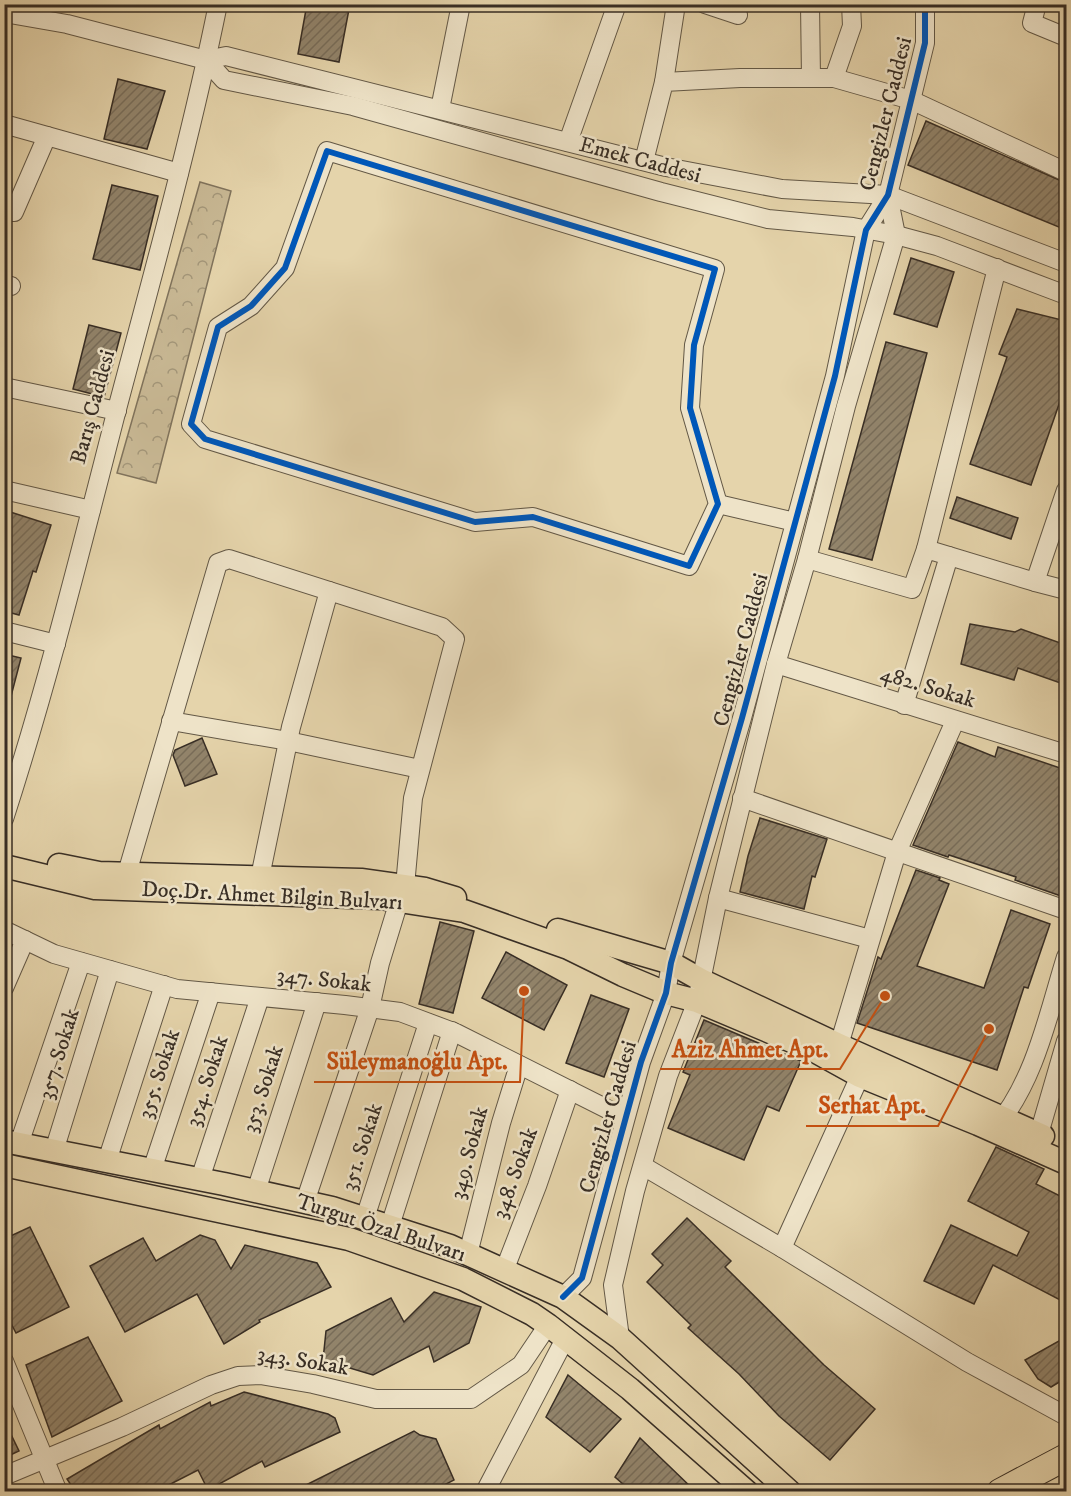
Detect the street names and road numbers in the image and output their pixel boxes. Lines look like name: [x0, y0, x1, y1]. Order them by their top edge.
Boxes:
street label: Cengizler Caddesi: [854, 34, 918, 194]
street label: Emek Caddesi: [576, 131, 704, 189]
street label: Barış Caddesi: [65, 347, 121, 467]
street label: Cengizler Caddesi: [708, 570, 774, 730]
street label: 482. Sokak: [877, 660, 979, 714]
street label: Doç.Dr. Ahmet Bilgin Bulvarı: [141, 876, 403, 916]
street label: 347. Sokak: [275, 962, 373, 998]
street label: 357. Sokak: [32, 1005, 86, 1103]
street label: 355. Sokak: [132, 1026, 186, 1122]
street label: 354. Sokak: [180, 1032, 234, 1130]
street label: Cengizler Caddesi: [573, 1037, 643, 1197]
street label: 353. Sokak: [236, 1042, 290, 1136]
street label: 351. Sokak: [335, 1100, 389, 1194]
street label: 349. Sokak: [444, 1103, 494, 1202]
street label: 348. Sokak: [486, 1124, 544, 1222]
street label: Turgut Özal Bulvarı: [293, 1188, 469, 1268]
street label: 343. Sokak: [255, 1340, 351, 1382]

